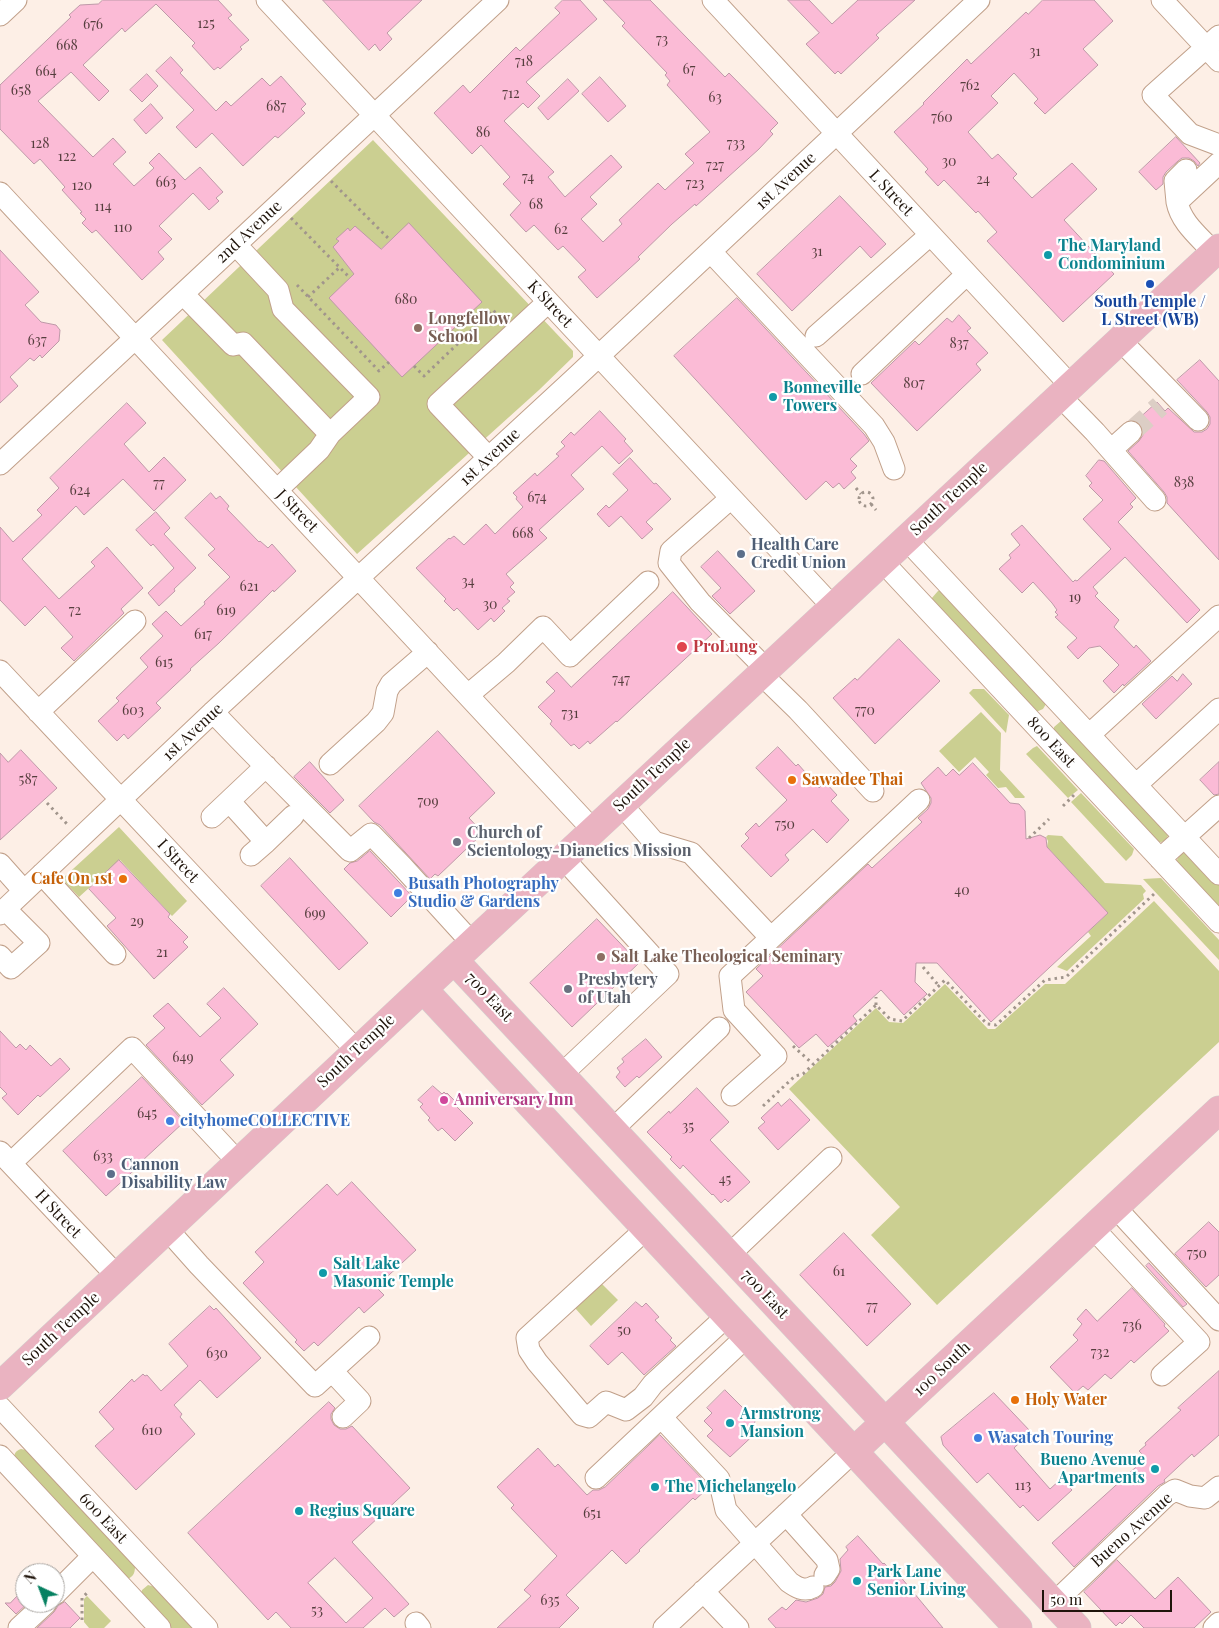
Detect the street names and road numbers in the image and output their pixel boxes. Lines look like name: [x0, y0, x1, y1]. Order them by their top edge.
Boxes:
street label: 1st Avenue: [752, 148, 820, 214]
street label: L Street: [865, 166, 917, 220]
street label: 2nd Avenue: [212, 197, 286, 267]
street label: K Street: [523, 276, 577, 332]
street label: 1st Avenue: [456, 424, 524, 490]
street label: South Temple: [906, 458, 992, 540]
street label: J Street: [272, 486, 322, 536]
street label: 1st Avenue: [159, 699, 227, 765]
street label: 800 East: [1023, 713, 1079, 771]
street label: South Temple: [609, 734, 695, 816]
street label: I Street: [153, 835, 203, 887]
street label: 700 East: [461, 968, 517, 1026]
street label: South Temple: [313, 1010, 399, 1092]
street label: H Street: [31, 1186, 85, 1242]
street label: 700 East: [737, 1265, 793, 1323]
street label: South Temple: [18, 1288, 104, 1370]
street label: 100 South: [910, 1338, 974, 1400]
street label: 600 East: [75, 1489, 131, 1547]
street label: Bueno Avenue: [1088, 1489, 1176, 1571]

